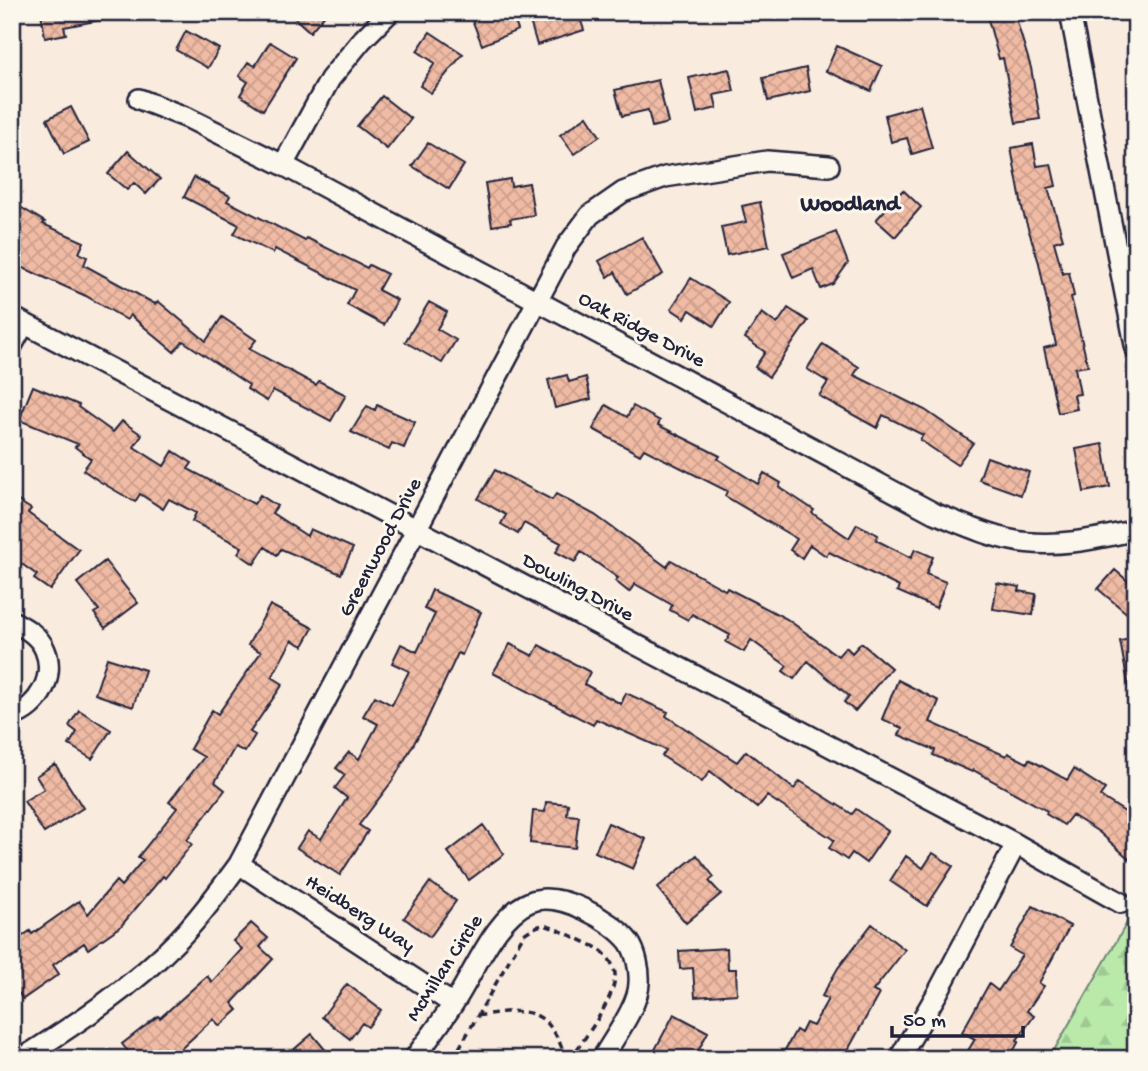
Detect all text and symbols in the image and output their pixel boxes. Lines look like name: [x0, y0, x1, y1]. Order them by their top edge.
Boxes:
district label: Woodland: [799, 192, 902, 219]
street label: Oak Ridge Drive: [573, 287, 710, 375]
street label: Greenwood Drive: [335, 473, 430, 622]
street label: Dowling Drive: [515, 548, 638, 629]
street label: Heidberg Way: [299, 870, 419, 960]
street label: McMillan Circle: [402, 910, 491, 1027]
scale bar: [892, 994, 1024, 1038]
text: 50 m: [903, 1010, 946, 1035]

